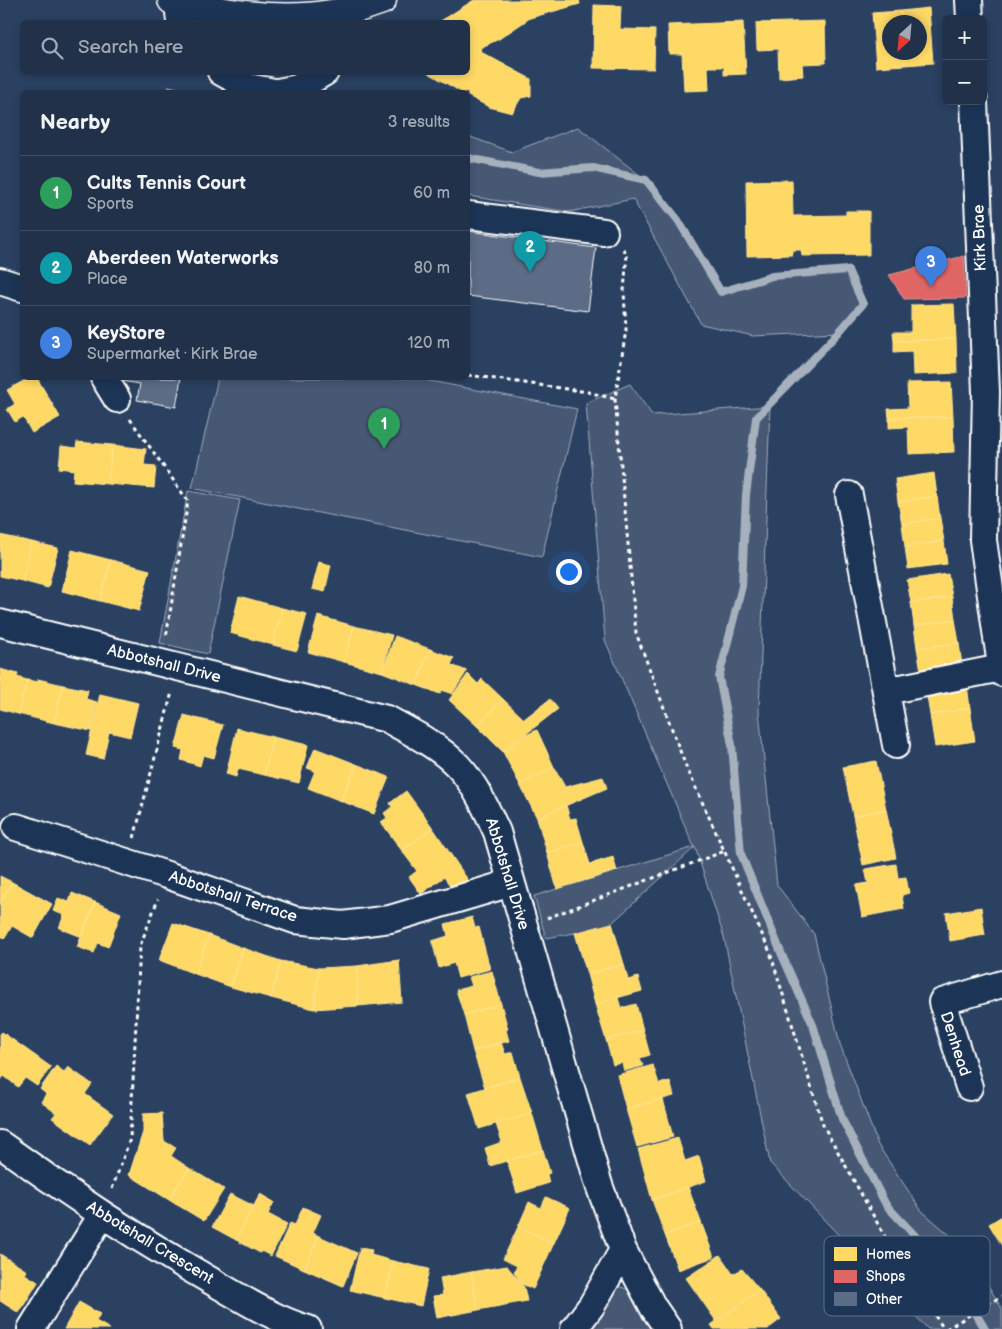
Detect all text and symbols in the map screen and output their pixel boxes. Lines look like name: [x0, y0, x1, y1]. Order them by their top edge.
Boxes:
north arrow: [882, 15, 927, 60]
map controls: [942, 15, 987, 105]
button: +: [942, 15, 987, 60]
search box: [20, 20, 470, 75]
icon: search: [38, 34, 66, 62]
text: Search here: [78, 36, 183, 59]
button: −: [942, 60, 987, 105]
text: Nearby: [40, 110, 110, 135]
text: 3 results: [388, 113, 450, 132]
text: Cults Tennis Court: [87, 172, 246, 195]
text: 1: [53, 184, 59, 203]
text: 60 m: [413, 184, 450, 203]
text: Sports: [87, 195, 134, 214]
street label: Kirk Brae: [969, 204, 991, 272]
pin: 2: [514, 231, 546, 272]
pin: 3: [915, 246, 947, 287]
text: Aberdeen Waterworks: [87, 247, 279, 270]
text: 2: [51, 259, 61, 278]
text: 80 m: [414, 259, 450, 278]
text: Place: [87, 270, 128, 289]
text: KeyStore: [87, 322, 165, 345]
text: 3: [51, 334, 61, 353]
text: 120 m: [407, 334, 450, 353]
text: Supermarket · Kirk Brae: [87, 345, 258, 364]
pin: 1: [368, 408, 400, 449]
your location: [556, 559, 582, 585]
street label: Abbotshall Drive: [105, 641, 223, 687]
street label: Abbotshall Drive: [481, 816, 533, 933]
street label: Abbotshall Terrace: [166, 867, 300, 927]
street label: Denhead: [936, 1009, 974, 1079]
street label: Abbotshall Crescent: [83, 1198, 217, 1288]
legend: [824, 1236, 990, 1316]
text: Homes: [866, 1246, 911, 1263]
text: Shops: [866, 1268, 905, 1285]
text: Other: [866, 1291, 903, 1308]

